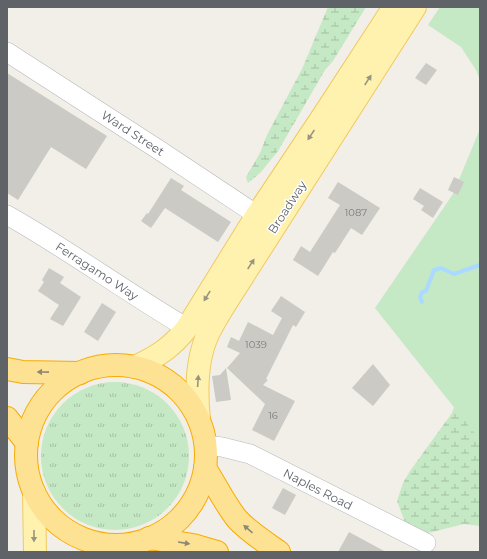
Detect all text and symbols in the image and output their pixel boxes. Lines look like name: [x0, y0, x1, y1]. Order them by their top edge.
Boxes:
one-way arrow: [365, 74, 372, 86]
street label: Ward Street: [99, 107, 167, 159]
one-way arrow: [307, 130, 315, 140]
street label: Broadway: [264, 177, 310, 236]
house number: 1087: [345, 206, 367, 219]
street label: Ferragamo Way: [53, 239, 142, 304]
one-way arrow: [247, 258, 254, 270]
one-way arrow: [203, 291, 211, 301]
house number: 1039: [245, 338, 267, 351]
one-way arrow: [36, 369, 49, 375]
one-way arrow: [195, 375, 202, 387]
house number: 16: [268, 409, 278, 422]
street label: Naples Road: [281, 465, 355, 513]
one-way arrow: [243, 524, 253, 534]
one-way arrow: [31, 530, 38, 542]
one-way arrow: [177, 540, 190, 546]

